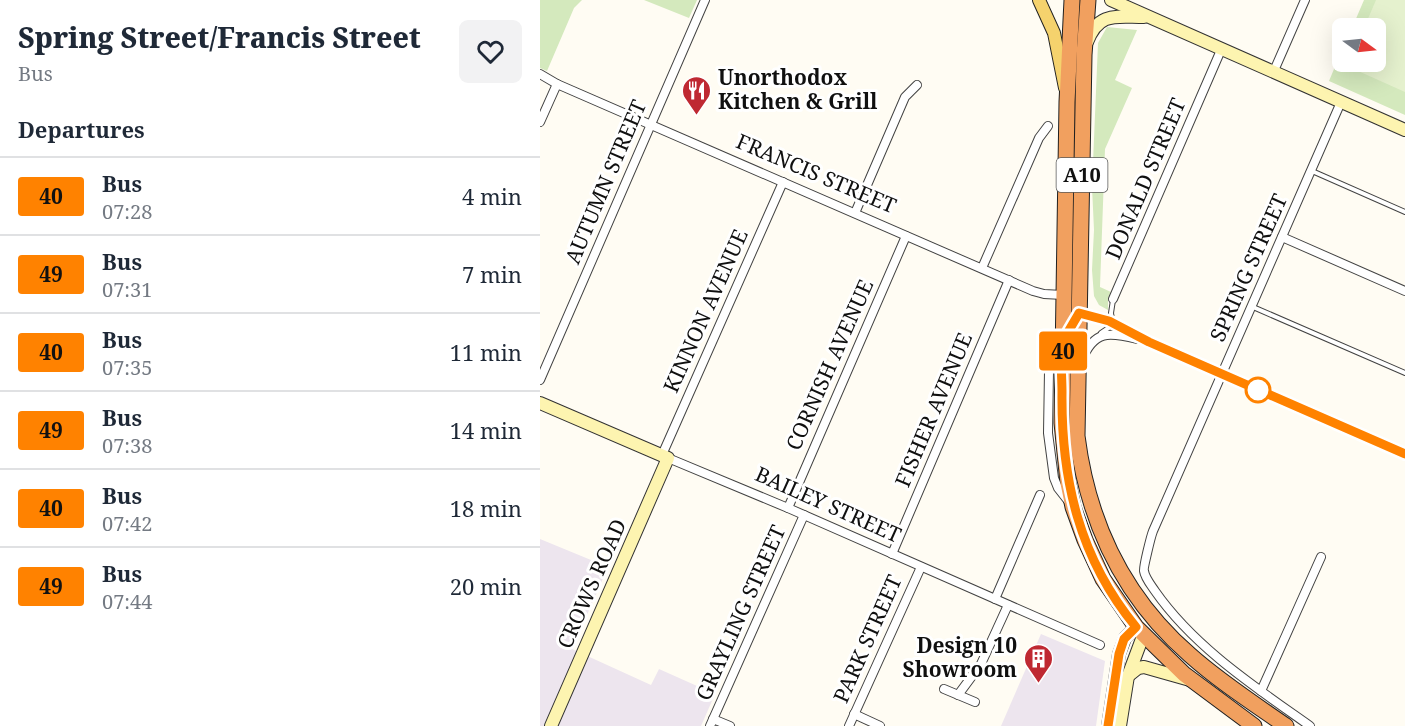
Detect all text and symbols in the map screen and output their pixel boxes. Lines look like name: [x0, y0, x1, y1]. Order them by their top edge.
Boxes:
text: Spring Street/Francis Street: [18, 18, 421, 56]
north arrow: [1332, 18, 1386, 72]
map controls: [1332, 18, 1386, 72]
button: heart: [459, 20, 522, 83]
text: Bus: [18, 60, 53, 87]
place label: Unorthodox Kitchen & Grill: [718, 63, 878, 115]
restaurant icon: Unorthodox Kitchen & Grill: [681, 74, 713, 116]
street label: DONALD STREET: [1099, 94, 1192, 263]
street label: AUTUMN STREET: [558, 95, 652, 268]
text: Departures: [18, 114, 145, 144]
street label: FRANCIS STREET: [732, 127, 901, 219]
road number: A10: [1056, 158, 1108, 192]
text: Bus: [102, 168, 142, 198]
text: 4 min: [462, 181, 522, 211]
text: 40: [39, 182, 63, 210]
street label: SPRING STREET: [1203, 189, 1293, 346]
text: 07:28: [102, 198, 152, 225]
street label: KINNON AVENUE: [656, 224, 754, 397]
text: Bus: [102, 246, 142, 276]
text: 7 min: [462, 259, 522, 289]
text: 49: [39, 260, 63, 288]
street label: CORNISH AVENUE: [779, 275, 879, 454]
text: 07:31: [102, 276, 152, 303]
text: Bus: [102, 324, 142, 354]
street label: FISHER AVENUE: [888, 328, 978, 491]
line badge: 40: [1036, 332, 1090, 370]
text: 11 min: [450, 337, 522, 367]
text: 40: [1051, 337, 1075, 365]
text: 40: [39, 338, 63, 366]
text: 07:35: [102, 354, 152, 381]
unlabelled marker: [1245, 377, 1271, 403]
text: Bus: [102, 402, 142, 432]
text: 14 min: [450, 415, 522, 445]
text: 49: [39, 416, 63, 444]
text: 07:38: [102, 432, 152, 459]
street label: BAILEY STREET: [751, 459, 906, 549]
text: Bus: [102, 480, 142, 510]
text: 18 min: [450, 493, 522, 523]
text: 40: [39, 494, 63, 522]
text: 07:42: [102, 510, 152, 537]
street label: CROWS ROAD: [550, 514, 632, 653]
street label: GRAYLING STREET: [689, 520, 791, 705]
text: Bus: [102, 558, 142, 588]
street label: PARK STREET: [826, 570, 908, 707]
text: 20 min: [450, 571, 522, 601]
text: 49: [39, 572, 63, 600]
text: 07:44: [102, 588, 152, 615]
place label: Design 10 Showroom: [902, 631, 1017, 683]
building icon: Design 10 Showroom: [1022, 642, 1054, 684]

